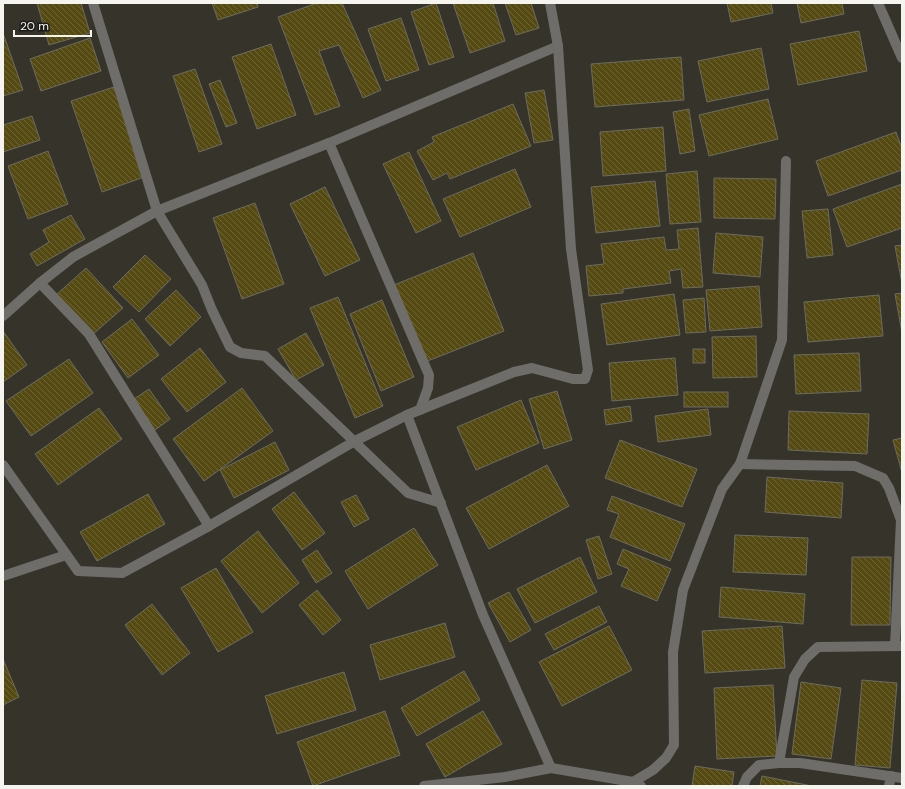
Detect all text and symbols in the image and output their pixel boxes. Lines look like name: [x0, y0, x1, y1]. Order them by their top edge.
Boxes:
scale bar: [14, 12, 91, 38]
text: 20 m: [20, 18, 49, 34]

